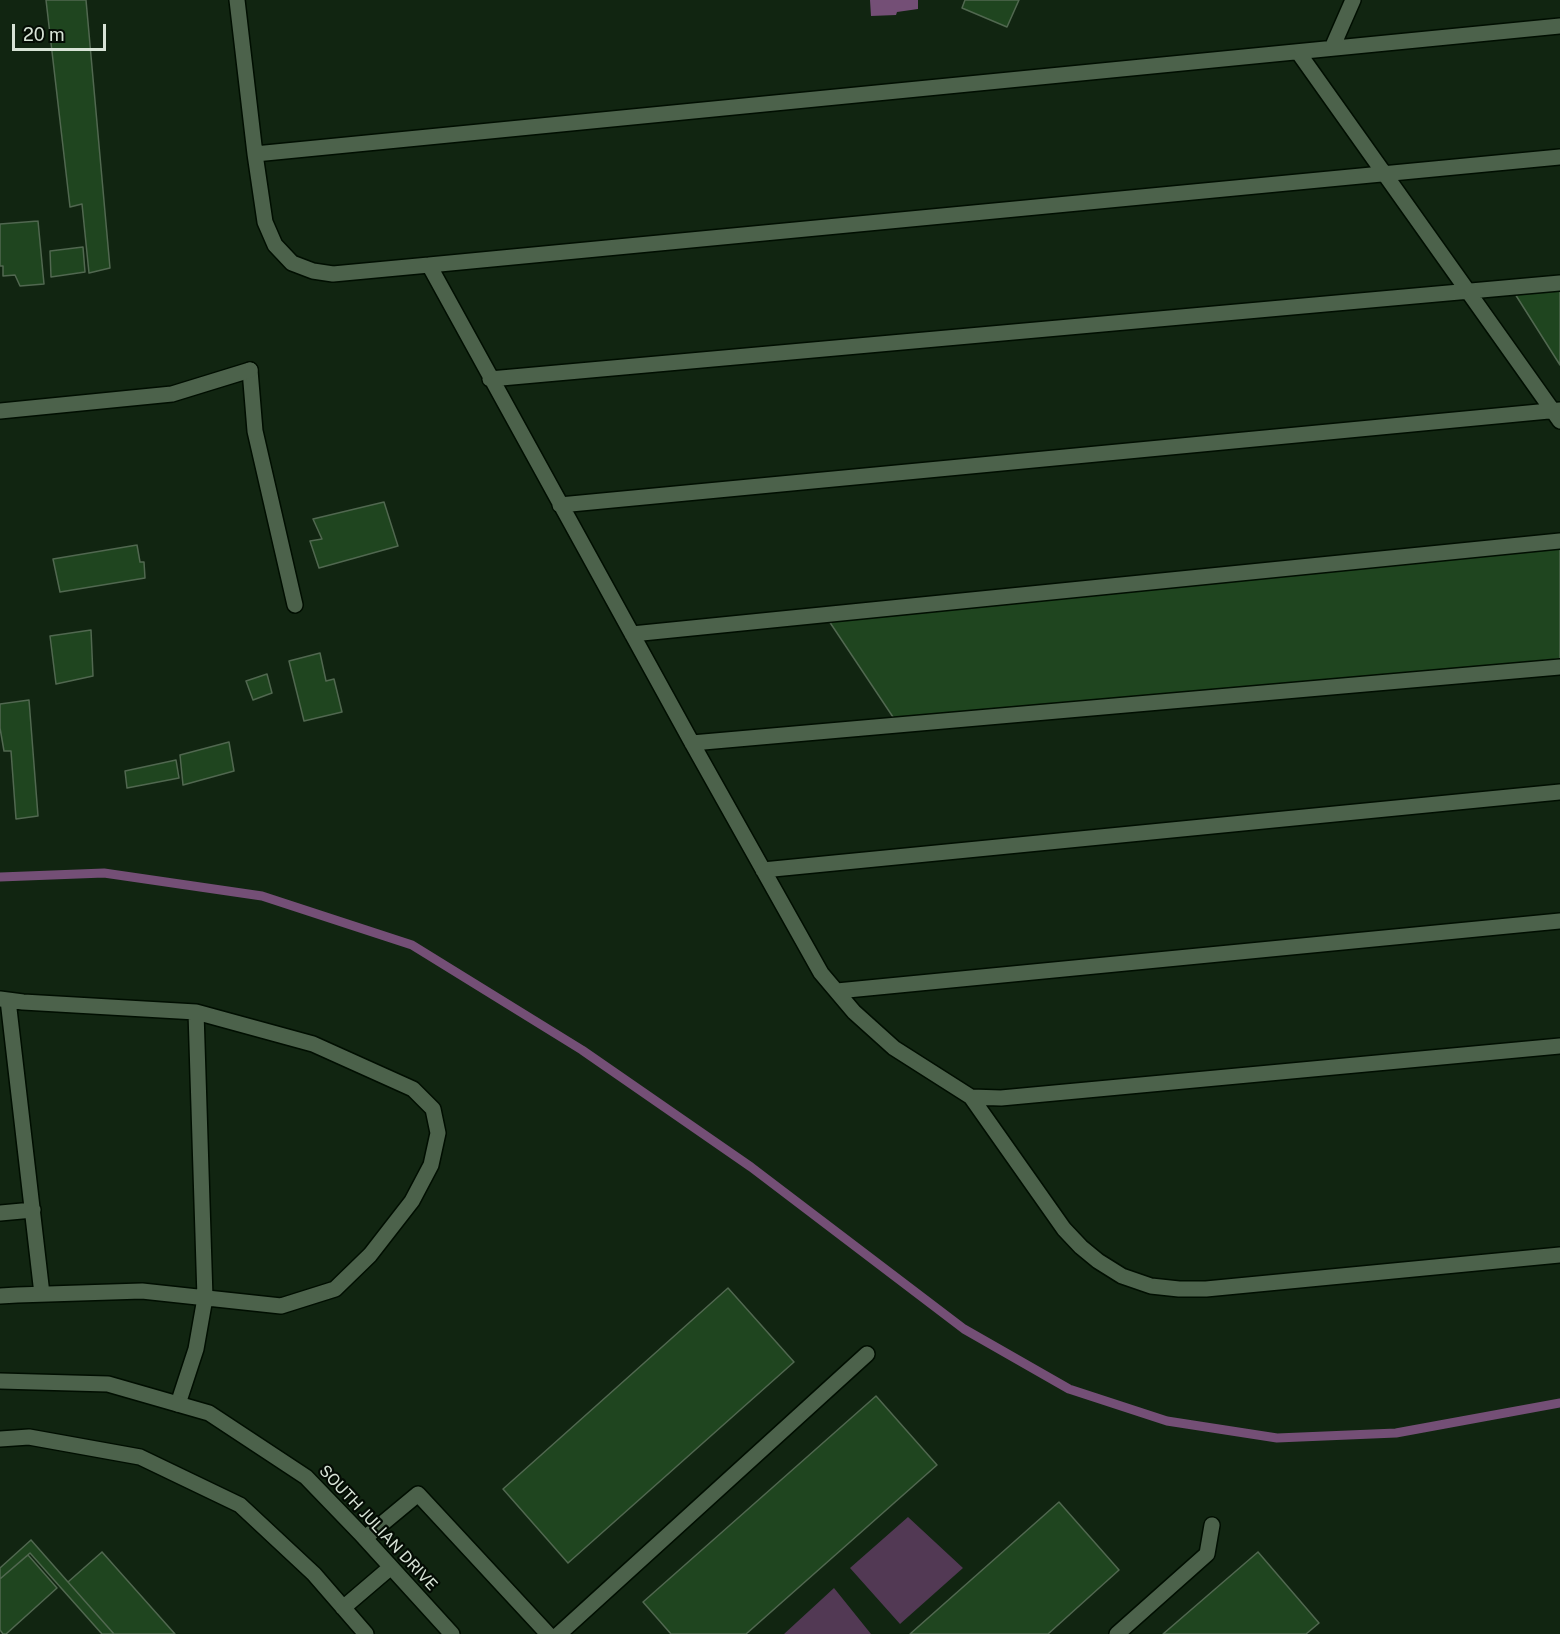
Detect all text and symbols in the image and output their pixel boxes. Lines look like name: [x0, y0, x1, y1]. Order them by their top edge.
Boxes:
scale bar: [15, 12, 110, 50]
text: 20 m: [23, 24, 65, 45]
street label: SOUTH JULIAN DRIVE: [315, 1461, 441, 1595]

